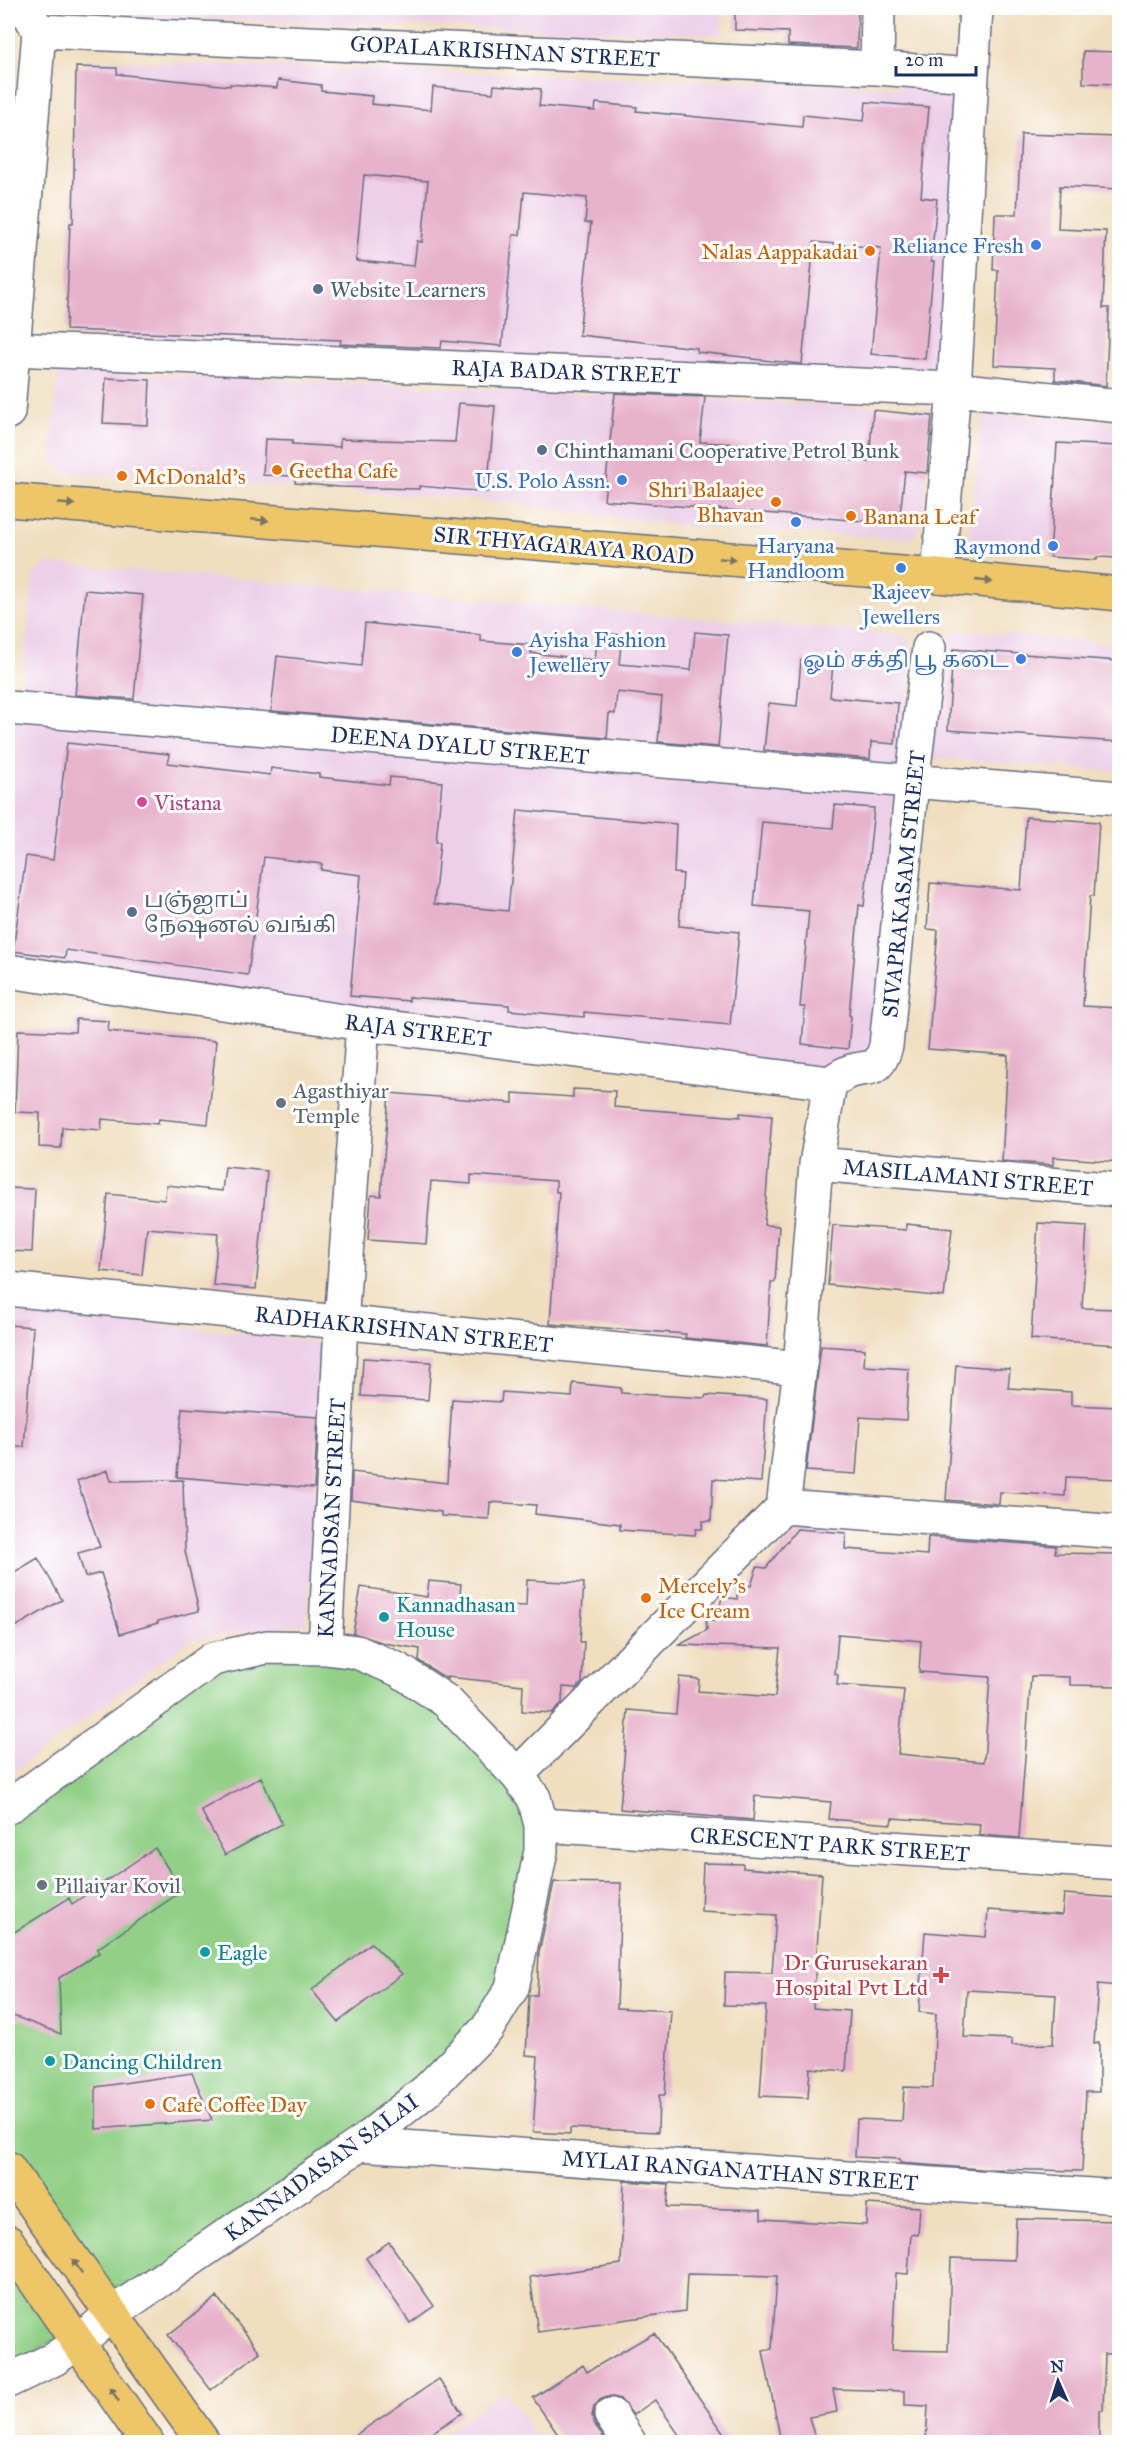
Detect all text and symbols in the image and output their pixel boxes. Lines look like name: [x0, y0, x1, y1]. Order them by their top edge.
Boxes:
street label: GOPALAKRISHNAN STREET: [350, 30, 660, 73]
scale bar: [896, 39, 976, 77]
text: 20 m: [905, 49, 943, 71]
place label: Reliance Fresh: [892, 232, 1024, 259]
place label: Nalas Aappakadai: [701, 238, 858, 265]
marker: Reliance Fresh: [1029, 238, 1043, 252]
marker: Nalas Aappakadai: [863, 244, 877, 258]
place label: Website Learners: [330, 276, 486, 303]
marker: Website Learners: [311, 282, 325, 296]
street label: RAJA BADAR STREET: [451, 354, 681, 389]
place label: Chinthamani Cooperative Petrol Bunk: [554, 437, 900, 464]
marker: Chinthamani Cooperative Petrol Bunk: [535, 443, 549, 457]
place label: Geetha Cafe: [289, 457, 398, 484]
place label: McDonald's: [134, 463, 246, 490]
marker: Geetha Cafe: [270, 463, 284, 477]
place label: U.S. Polo Assn.: [475, 467, 610, 494]
marker: McDonald's: [115, 469, 129, 483]
marker: U.S. Polo Assn.: [615, 473, 629, 487]
place label: Shri Balaajee Bhavan: [648, 476, 764, 528]
marker: Shri Balaajee Bhavan: [769, 495, 783, 509]
one-way arrow: [56, 500, 75, 509]
place label: Banana Leaf: [863, 503, 980, 530]
marker: Banana Leaf: [844, 509, 858, 523]
marker: Haryana Handloom: [789, 515, 803, 529]
one-way arrow: [251, 516, 270, 525]
street label: SIR THYAGARAYA ROAD: [432, 521, 695, 570]
place label: Haryana Handloom: [747, 532, 846, 584]
place label: Raymond: [954, 533, 1041, 560]
marker: Raymond: [1046, 539, 1060, 553]
one-way arrow: [717, 554, 736, 564]
marker: Rajeev Jewellers: [894, 561, 908, 575]
one-way arrow: [974, 576, 993, 586]
place label: Rajeev Jewellers: [860, 578, 940, 630]
place label: Ayisha Fashion Jewellery: [527, 626, 666, 678]
marker: Ayisha Fashion Jewellery: [510, 645, 524, 659]
place label: ஓம் சக்தி பூ கடை: [803, 646, 1009, 676]
marker: ஓம் சக்தி பூ கடை: [1014, 652, 1028, 666]
street label: DEENA DYALU STREET: [329, 721, 590, 770]
street label: SIVAPRAKASAM STREET: [876, 749, 931, 1019]
place label: Vistana: [153, 789, 222, 816]
marker: Vistana: [135, 795, 149, 809]
place label: பஞ்ஐாப் நேஷனல் வங்கி: [144, 886, 336, 939]
marker: பஞ்ஐாப் நேஷனல் வங்கி: [125, 905, 139, 919]
street label: RAJA STREET: [343, 1008, 493, 1053]
place label: Agasthiyar Temple: [292, 1077, 390, 1129]
marker: Agasthiyar Temple: [274, 1096, 288, 1110]
street label: MASILAMANI STREET: [842, 1153, 1094, 1202]
street label: RADHAKRISHNAN STREET: [253, 1300, 555, 1359]
street label: KANNADSAN STREET: [312, 1397, 351, 1639]
place label: Mercely's Ice Cream: [658, 1572, 751, 1624]
place label: Kannadhasan House: [396, 1591, 516, 1643]
marker: Mercely's Ice Cream: [639, 1591, 653, 1605]
marker: Kannadhasan House: [377, 1610, 391, 1624]
street label: CRESCENT PARK STREET: [689, 1821, 971, 1868]
place label: Pillaiyar Kovil: [54, 1872, 181, 1899]
marker: Pillaiyar Kovil: [35, 1878, 49, 1892]
place label: Eagle: [217, 1939, 267, 1966]
marker: Eagle: [198, 1945, 212, 1959]
place label: Dr Gurusekaran Hospital Pvt Ltd: [774, 1949, 928, 2001]
marker: Dr Gurusekaran Hospital Pvt Ltd: [932, 1966, 950, 1984]
place label: Dancing Children: [62, 2048, 222, 2075]
marker: Dancing Children: [43, 2054, 57, 2068]
street label: KANNADASAN SALAI: [219, 2088, 424, 2247]
place label: Cafe Coffee Day: [162, 2091, 307, 2118]
marker: Cafe Coffee Day: [143, 2097, 157, 2111]
street label: MYLAI RANGANATHAN STREET: [561, 2145, 919, 2196]
one-way arrow: [71, 2259, 83, 2275]
north arrow: [1028, 2351, 1088, 2411]
text: N: [1050, 2357, 1065, 2376]
one-way arrow: [109, 2386, 120, 2402]

